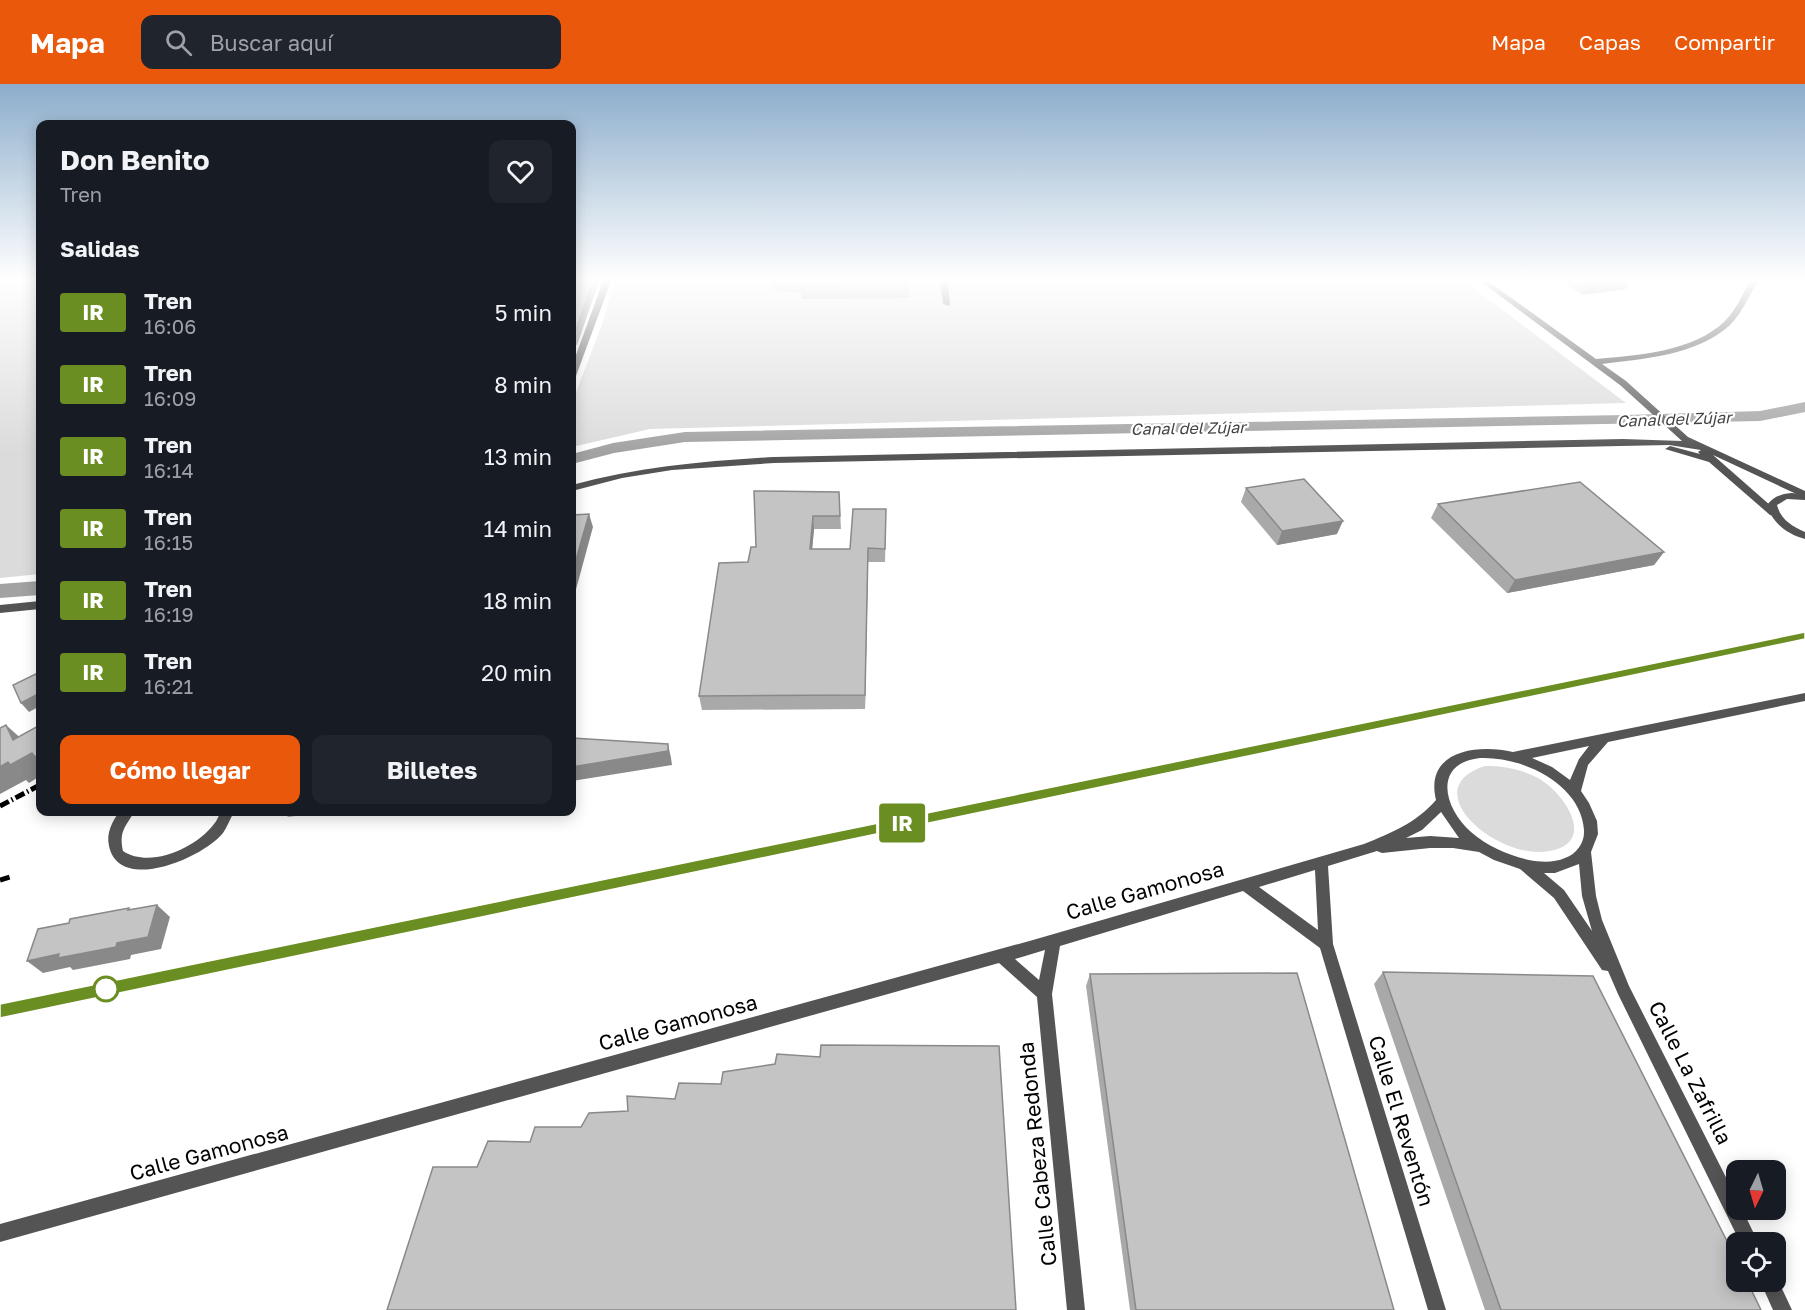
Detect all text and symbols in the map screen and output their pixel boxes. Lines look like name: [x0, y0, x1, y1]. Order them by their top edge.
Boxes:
search box: [141, 15, 561, 69]
text: Mapa: [30, 26, 105, 59]
icon: search: [162, 26, 195, 59]
text: Buscar aquí: [210, 29, 333, 56]
text: Mapa: [1491, 29, 1546, 55]
text: Capas: [1579, 29, 1641, 55]
text: Compartir: [1674, 29, 1775, 55]
button: heart: [489, 140, 552, 203]
text: Don Benito: [60, 143, 210, 176]
text: Tren: [60, 182, 102, 206]
text: Salidas: [60, 235, 140, 262]
text: Tren: [144, 287, 192, 314]
text: IR: [82, 299, 104, 325]
text: 5 min: [495, 299, 552, 326]
text: 16:06: [144, 314, 196, 338]
text: Tren: [144, 359, 192, 386]
text: IR: [82, 371, 104, 397]
text: 8 min: [494, 371, 552, 398]
text: 16:09: [144, 386, 196, 410]
water label: Canal del Zújar: [1616, 407, 1734, 431]
water label: Canal del Zújar: [1130, 417, 1248, 439]
text: Tren: [144, 431, 192, 458]
text: IR: [82, 443, 104, 469]
text: 13 min: [484, 443, 552, 470]
text: 16:14: [144, 458, 194, 482]
text: Tren: [144, 503, 192, 530]
text: IR: [82, 515, 104, 541]
text: 14 min: [484, 515, 552, 542]
text: 16:15: [144, 530, 193, 554]
text: Tren: [144, 575, 192, 602]
text: IR: [82, 587, 104, 613]
text: 18 min: [484, 587, 552, 614]
text: 16:19: [144, 602, 194, 626]
text: Tren: [144, 647, 192, 674]
text: IR: [82, 659, 104, 685]
text: 20 min: [481, 659, 552, 686]
text: 16:21: [144, 674, 193, 698]
button: Cómo llegar: [60, 735, 300, 804]
button: Billetes: [312, 735, 552, 804]
line badge: IR: [875, 804, 929, 842]
text: IR: [891, 810, 913, 836]
street label: Calle Gamonosa: [1063, 855, 1227, 925]
unlabelled marker: [93, 976, 119, 1002]
street label: Calle Gamonosa: [596, 988, 760, 1056]
street label: Calle La Zafrilla: [1644, 997, 1738, 1149]
street label: Calle El Reventón: [1364, 1032, 1440, 1209]
street label: Calle Cabeza Redonda: [1012, 1041, 1062, 1268]
street label: Calle Gamonosa: [127, 1118, 291, 1186]
north arrow: [1726, 1160, 1786, 1220]
map controls: [1726, 1160, 1786, 1292]
button: locate: [1726, 1232, 1786, 1292]

